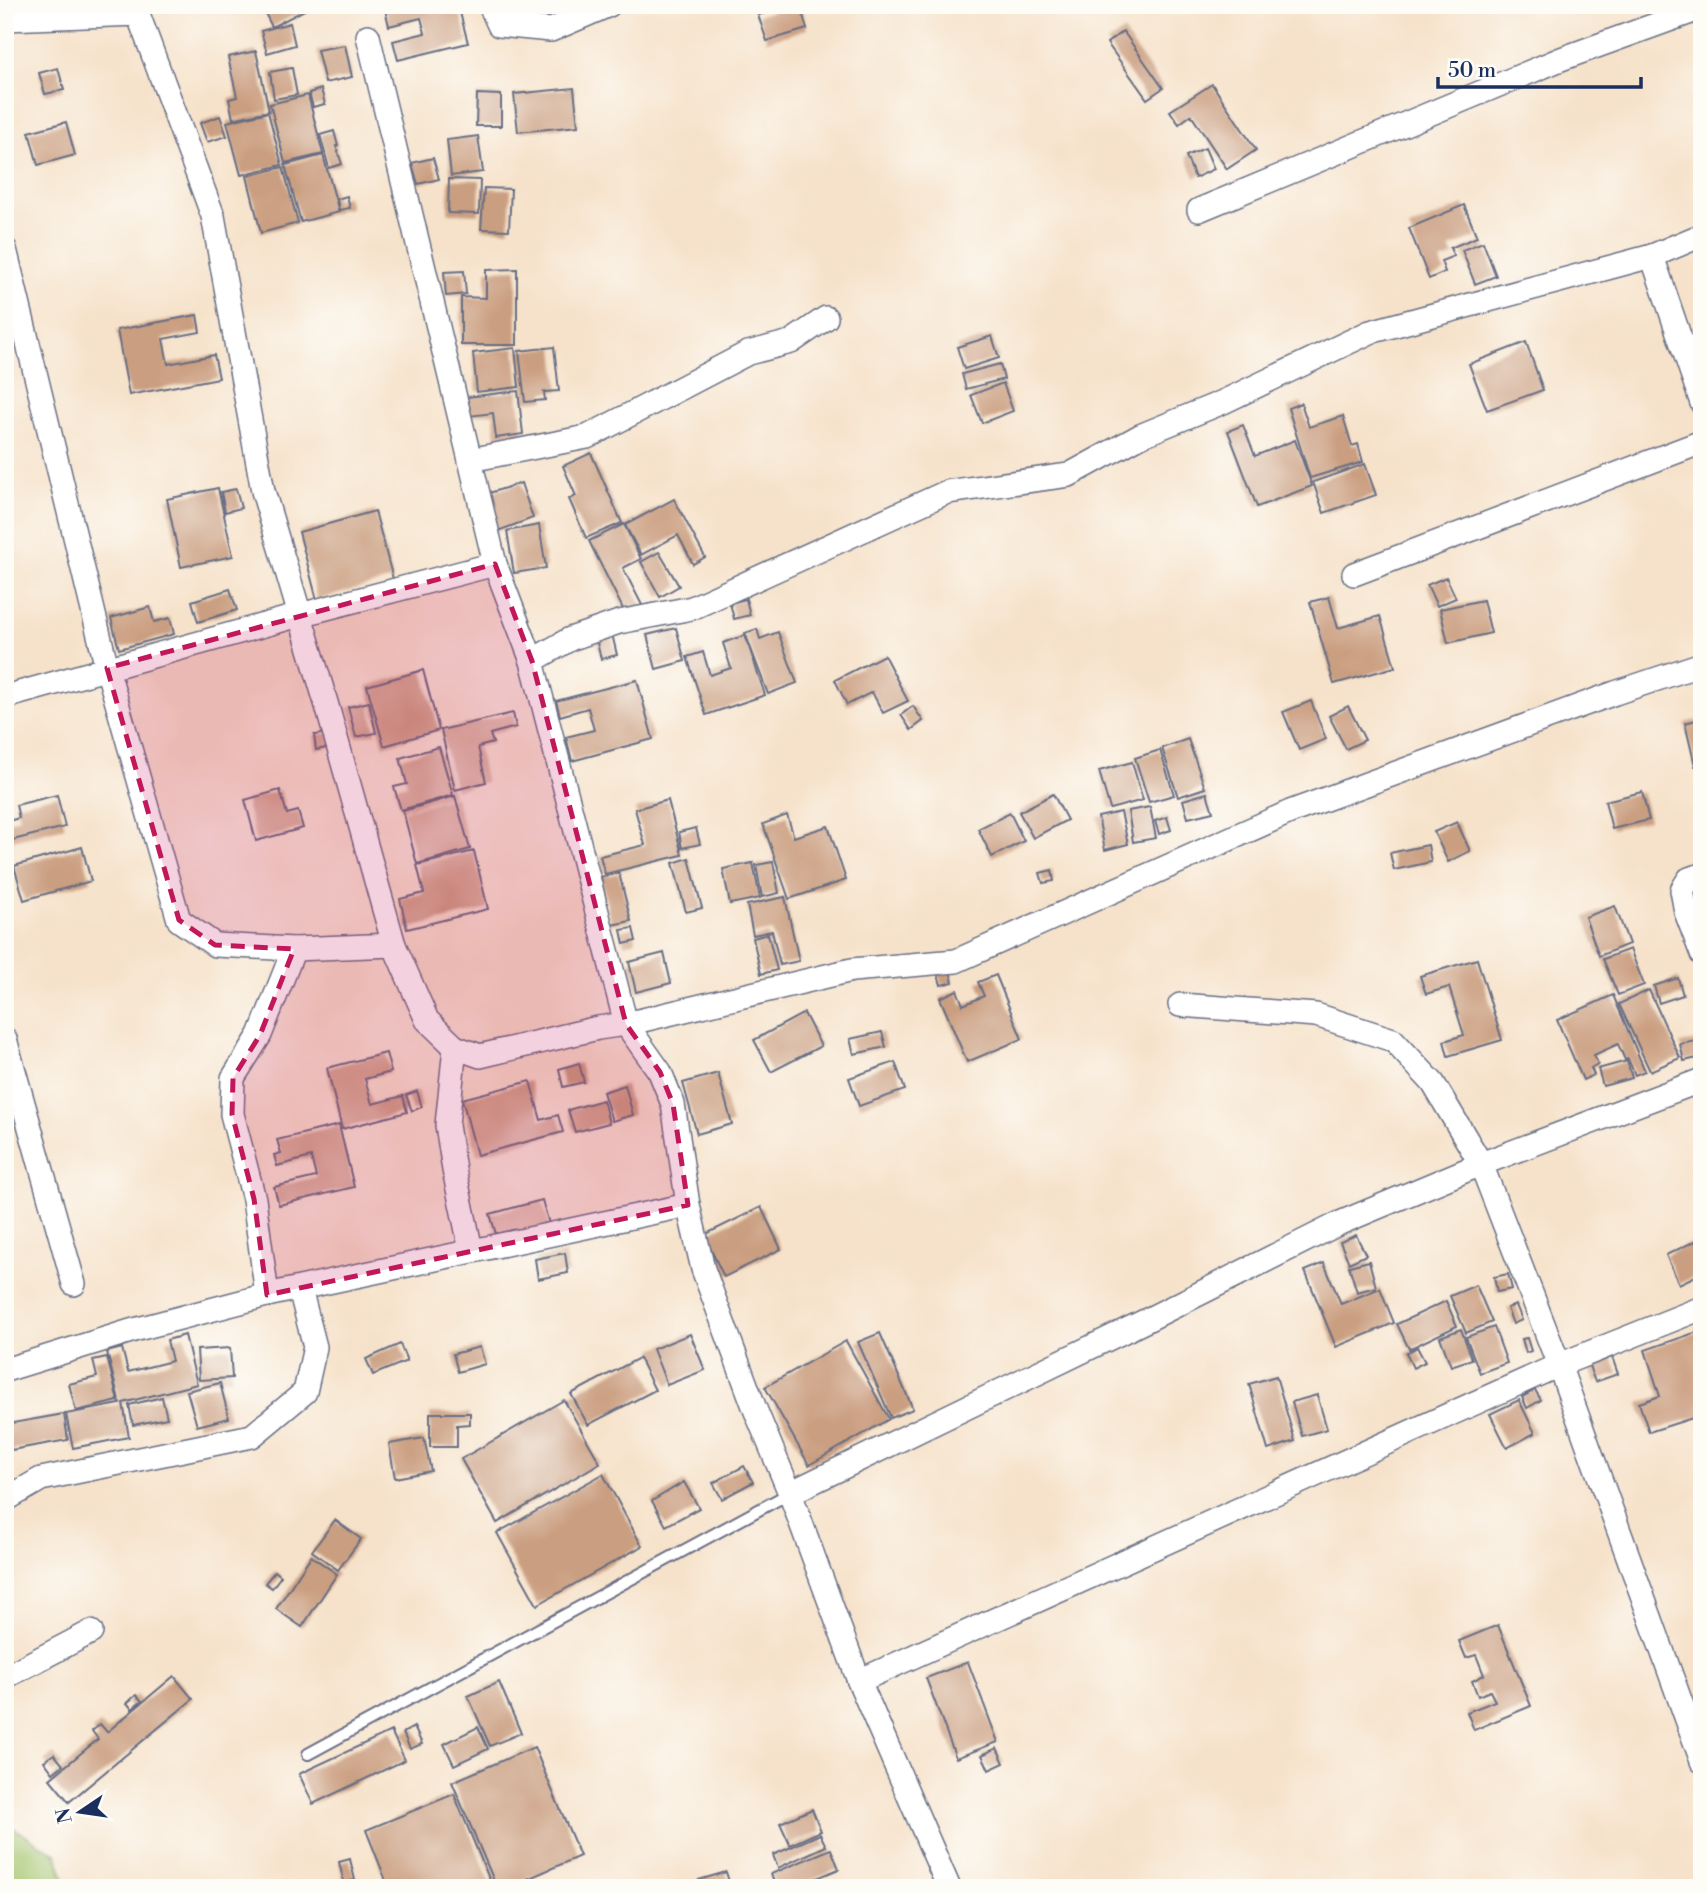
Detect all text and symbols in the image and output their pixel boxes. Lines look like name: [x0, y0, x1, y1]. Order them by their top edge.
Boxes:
scale bar: [1438, 46, 1640, 90]
text: 50 m: [1448, 58, 1496, 84]
north arrow: [46, 1778, 116, 1848]
text: N: [51, 1806, 78, 1826]

